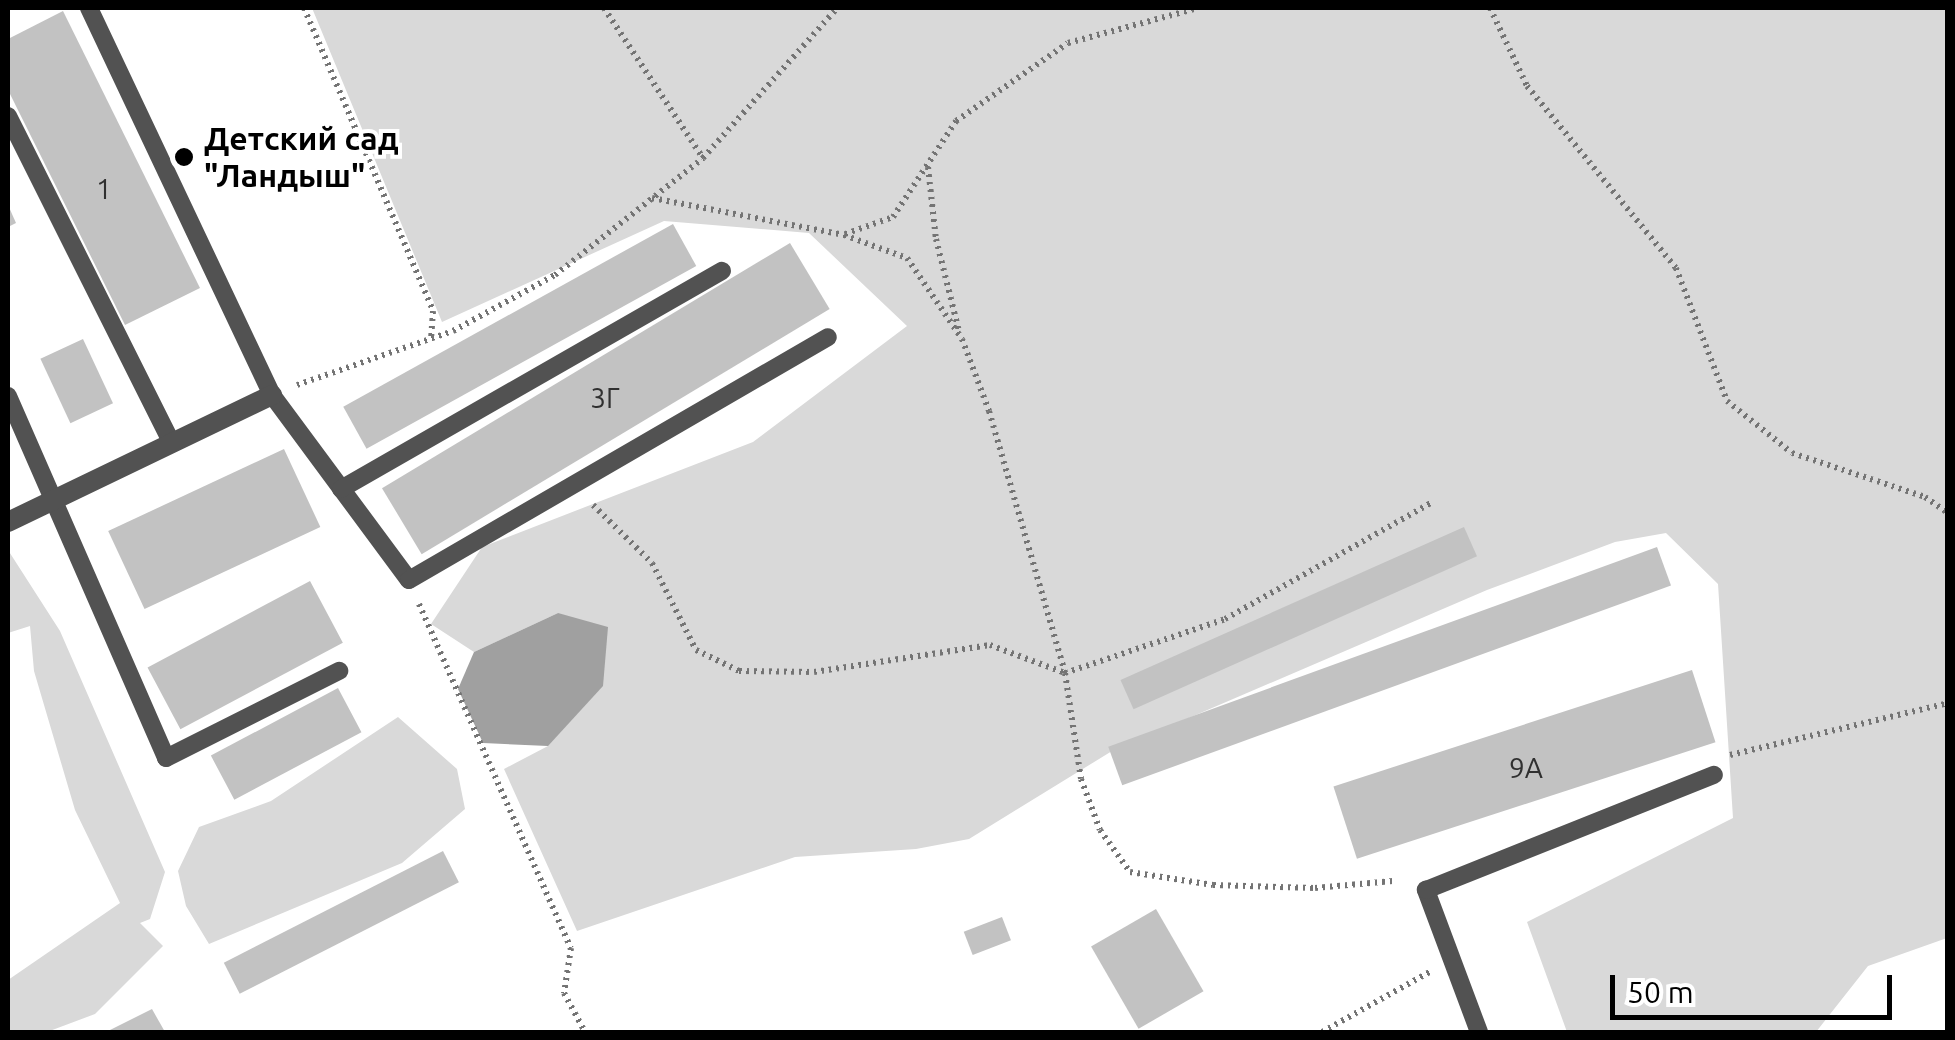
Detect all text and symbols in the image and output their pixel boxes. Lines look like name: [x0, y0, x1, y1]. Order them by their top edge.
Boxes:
place label: Детский сад "Ландыш": [204, 120, 399, 195]
marker: Детский сад "Ландыш": [173, 146, 195, 168]
house number: 1: [96, 172, 112, 206]
house number: 3Г: [590, 381, 620, 415]
house number: 9А: [1509, 751, 1543, 785]
scale bar: [1615, 955, 1898, 1017]
text: 50 m: [1627, 975, 1694, 1009]

